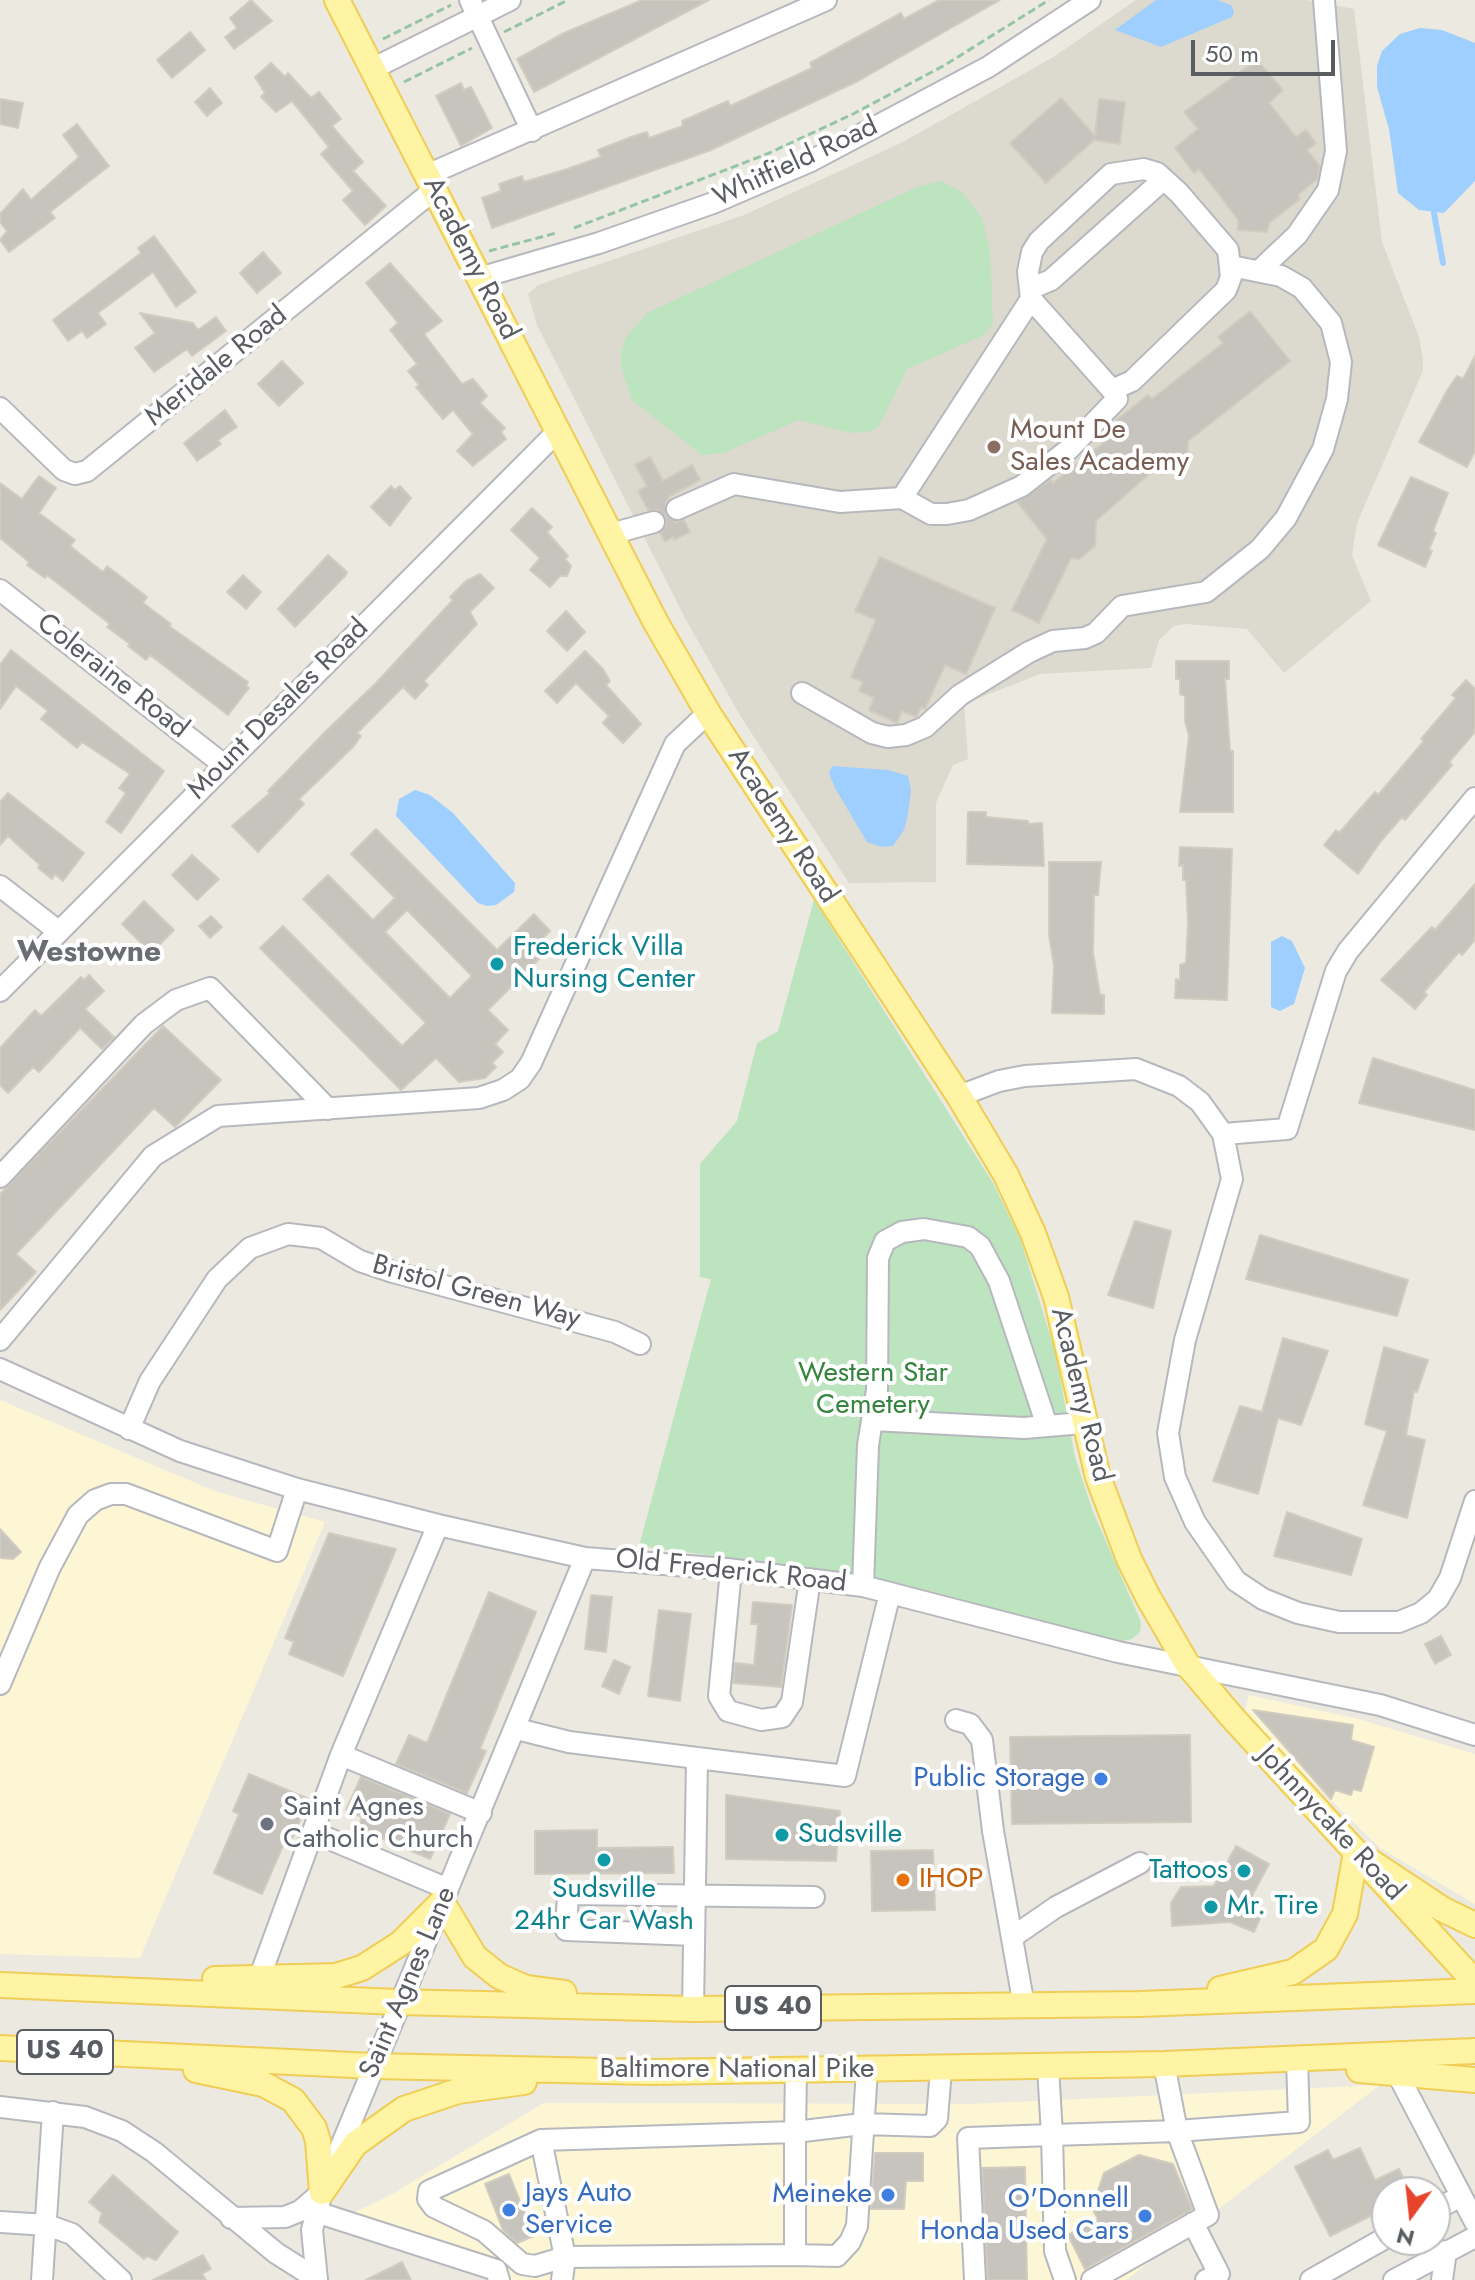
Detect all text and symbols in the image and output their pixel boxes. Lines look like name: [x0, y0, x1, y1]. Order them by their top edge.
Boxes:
scale bar: [1195, 24, 1339, 74]
text: 50 m: [1205, 36, 1259, 71]
street label: Whitfield Road: [709, 110, 883, 216]
street label: Academy Road: [415, 172, 525, 346]
street label: Meridale Road: [139, 299, 295, 435]
place label: Mount De Sales Academy: [1010, 414, 1189, 480]
marker: Mount De Sales Academy: [985, 438, 1003, 456]
street label: Coleraine Road: [29, 607, 195, 747]
street label: Mount Desales Road: [182, 613, 376, 807]
street label: Academy Road: [719, 742, 845, 910]
place label: Frederick Villa Nursing Center: [513, 931, 696, 997]
district label: Westowne: [17, 936, 161, 972]
marker: Frederick Villa Nursing Center: [488, 955, 506, 973]
street label: Bristol Green Way: [368, 1249, 584, 1337]
street label: Academy Road: [1042, 1304, 1118, 1486]
park label: Western Star Cemetery: [798, 1357, 948, 1423]
street label: Old Frederick Road: [614, 1543, 848, 1601]
street label: Johnnycake Road: [1250, 1739, 1410, 1909]
place label: Public Storage: [913, 1762, 1085, 1796]
marker: Public Storage: [1092, 1770, 1110, 1788]
place label: Saint Agnes Catholic Church: [283, 1791, 474, 1857]
marker: Saint Agnes Catholic Church: [258, 1815, 276, 1833]
place label: Sudsville: [798, 1818, 902, 1852]
marker: Sudsville: [773, 1826, 791, 1844]
marker: Sudsville 24hr Car Wash: [595, 1851, 613, 1869]
place label: Tattoos: [1149, 1854, 1228, 1888]
marker: Tattoos: [1235, 1862, 1253, 1880]
place label: IHOP: [919, 1863, 983, 1897]
marker: IHOP: [894, 1871, 912, 1889]
place label: Sudsville 24hr Car Wash: [514, 1873, 694, 1939]
street label: Saint Agnes Lane: [354, 1882, 464, 2084]
place label: Mr. Tire: [1227, 1890, 1318, 1924]
marker: Mr. Tire: [1202, 1898, 1220, 1916]
road number: US 40: [725, 1986, 821, 2030]
road number: US 40: [17, 2030, 113, 2074]
street label: Baltimore National Pike: [599, 2053, 875, 2087]
north arrow: [1371, 2176, 1451, 2256]
place label: Jays Auto Service: [525, 2177, 632, 2243]
place label: Meineke: [772, 2178, 872, 2212]
place label: O'Donnell Honda Used Cars: [920, 2183, 1129, 2249]
marker: Meineke: [879, 2186, 897, 2204]
marker: Jays Auto Service: [500, 2201, 518, 2219]
marker: O'Donnell Honda Used Cars: [1136, 2207, 1154, 2225]
text: N: [1393, 2220, 1418, 2255]

